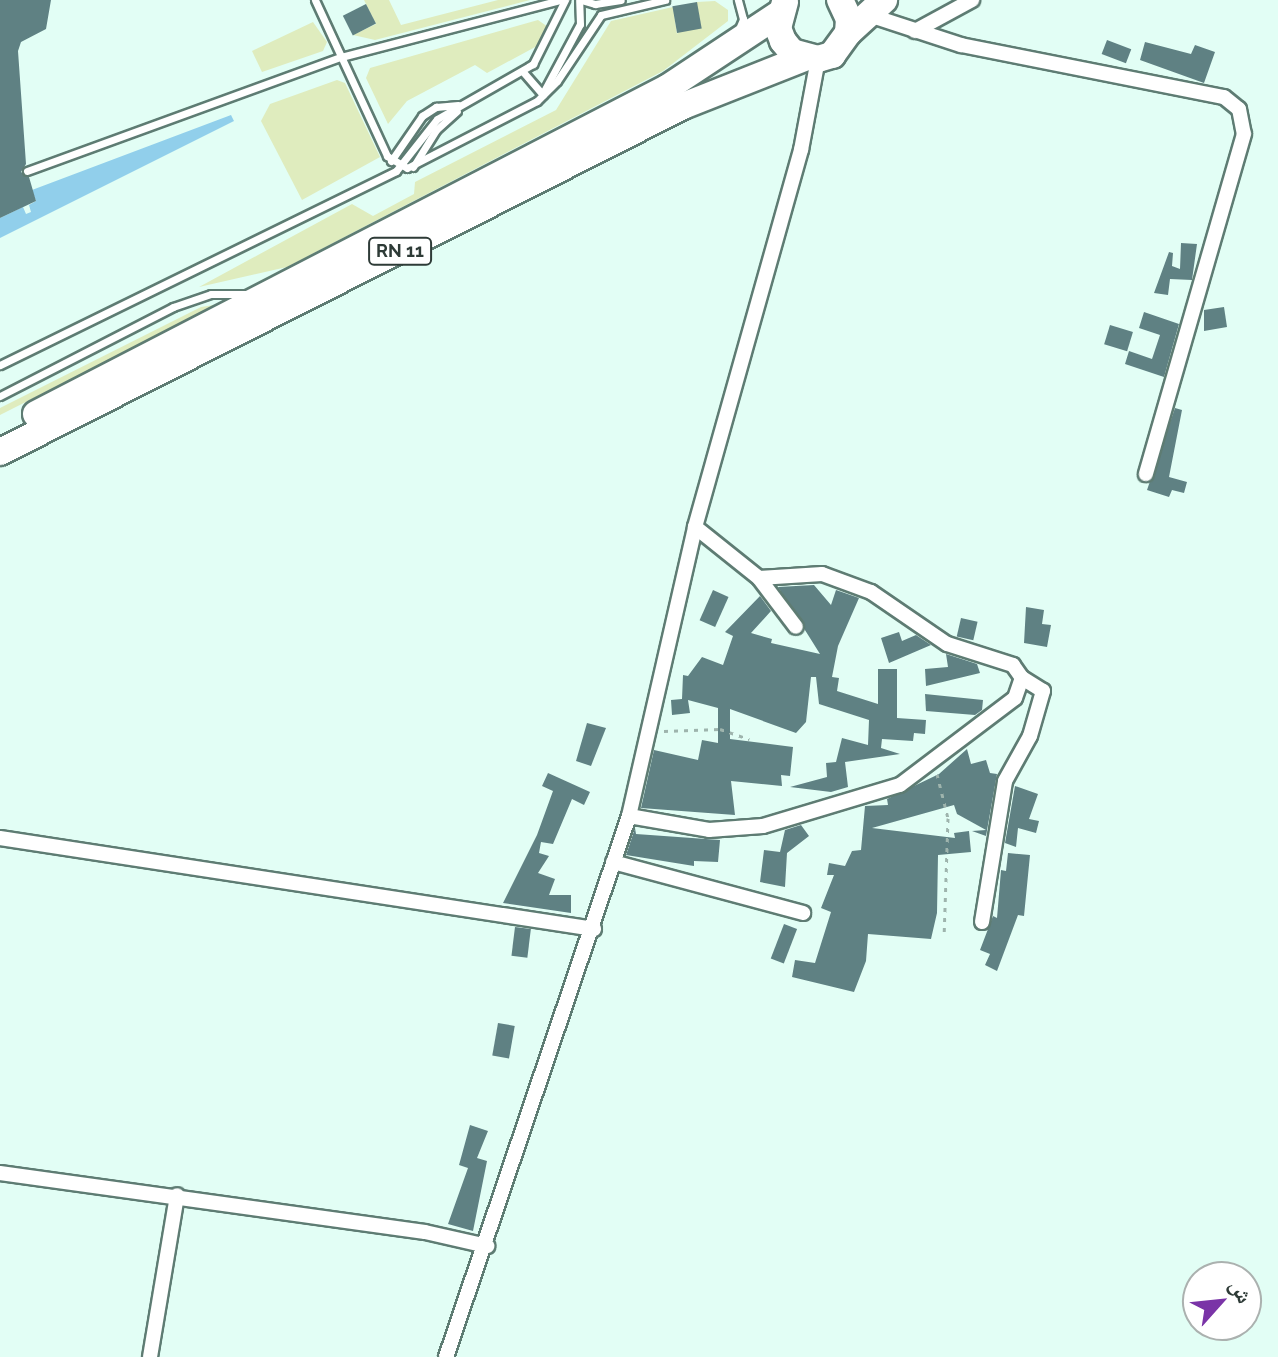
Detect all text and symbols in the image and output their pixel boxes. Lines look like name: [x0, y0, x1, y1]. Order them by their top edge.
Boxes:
road number: RN 11: [368, 237, 432, 265]
north arrow: [1182, 1261, 1262, 1341]
text: ش: [1225, 1275, 1258, 1307]

